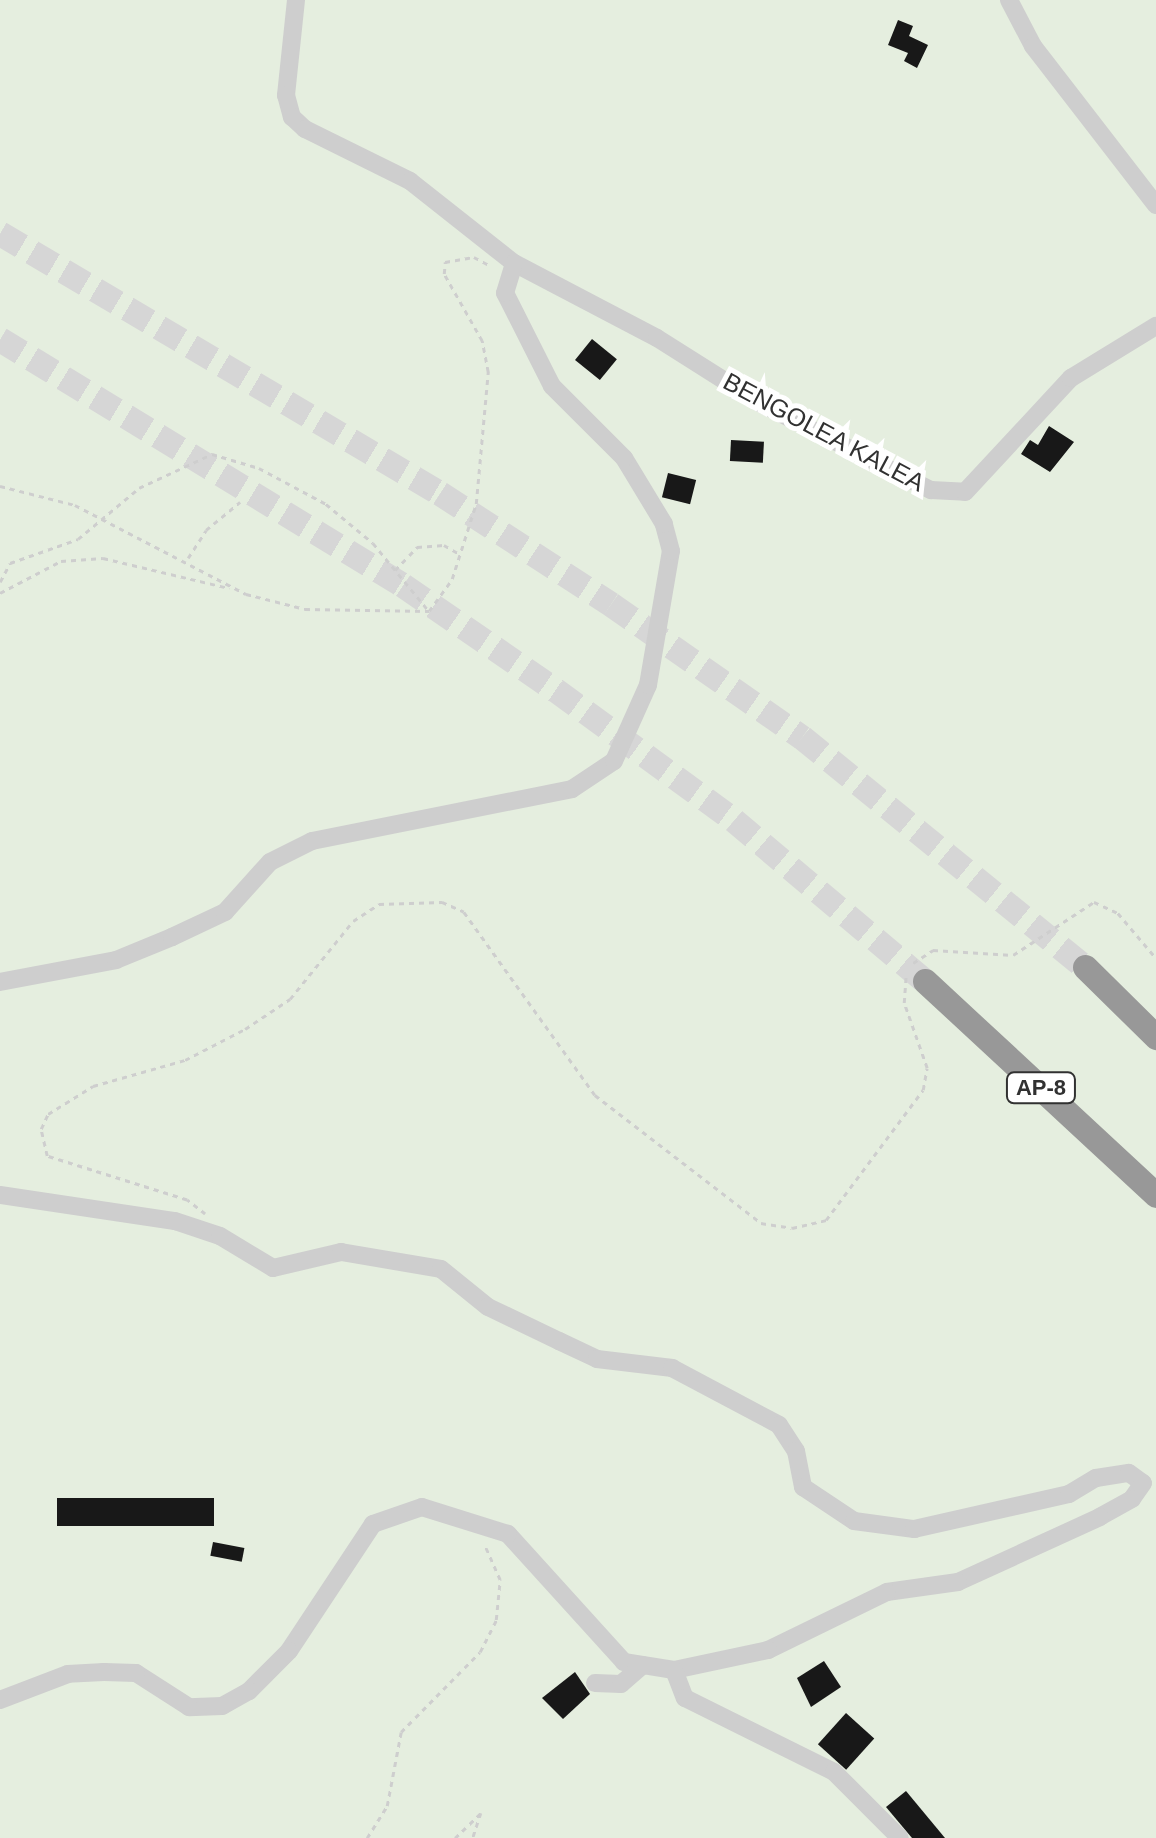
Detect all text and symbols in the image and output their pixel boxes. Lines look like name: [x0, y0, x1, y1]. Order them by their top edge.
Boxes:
street label: BENGOLEA KALEA: [718, 366, 930, 498]
road number: AP-8: [1004, 1071, 1078, 1105]

